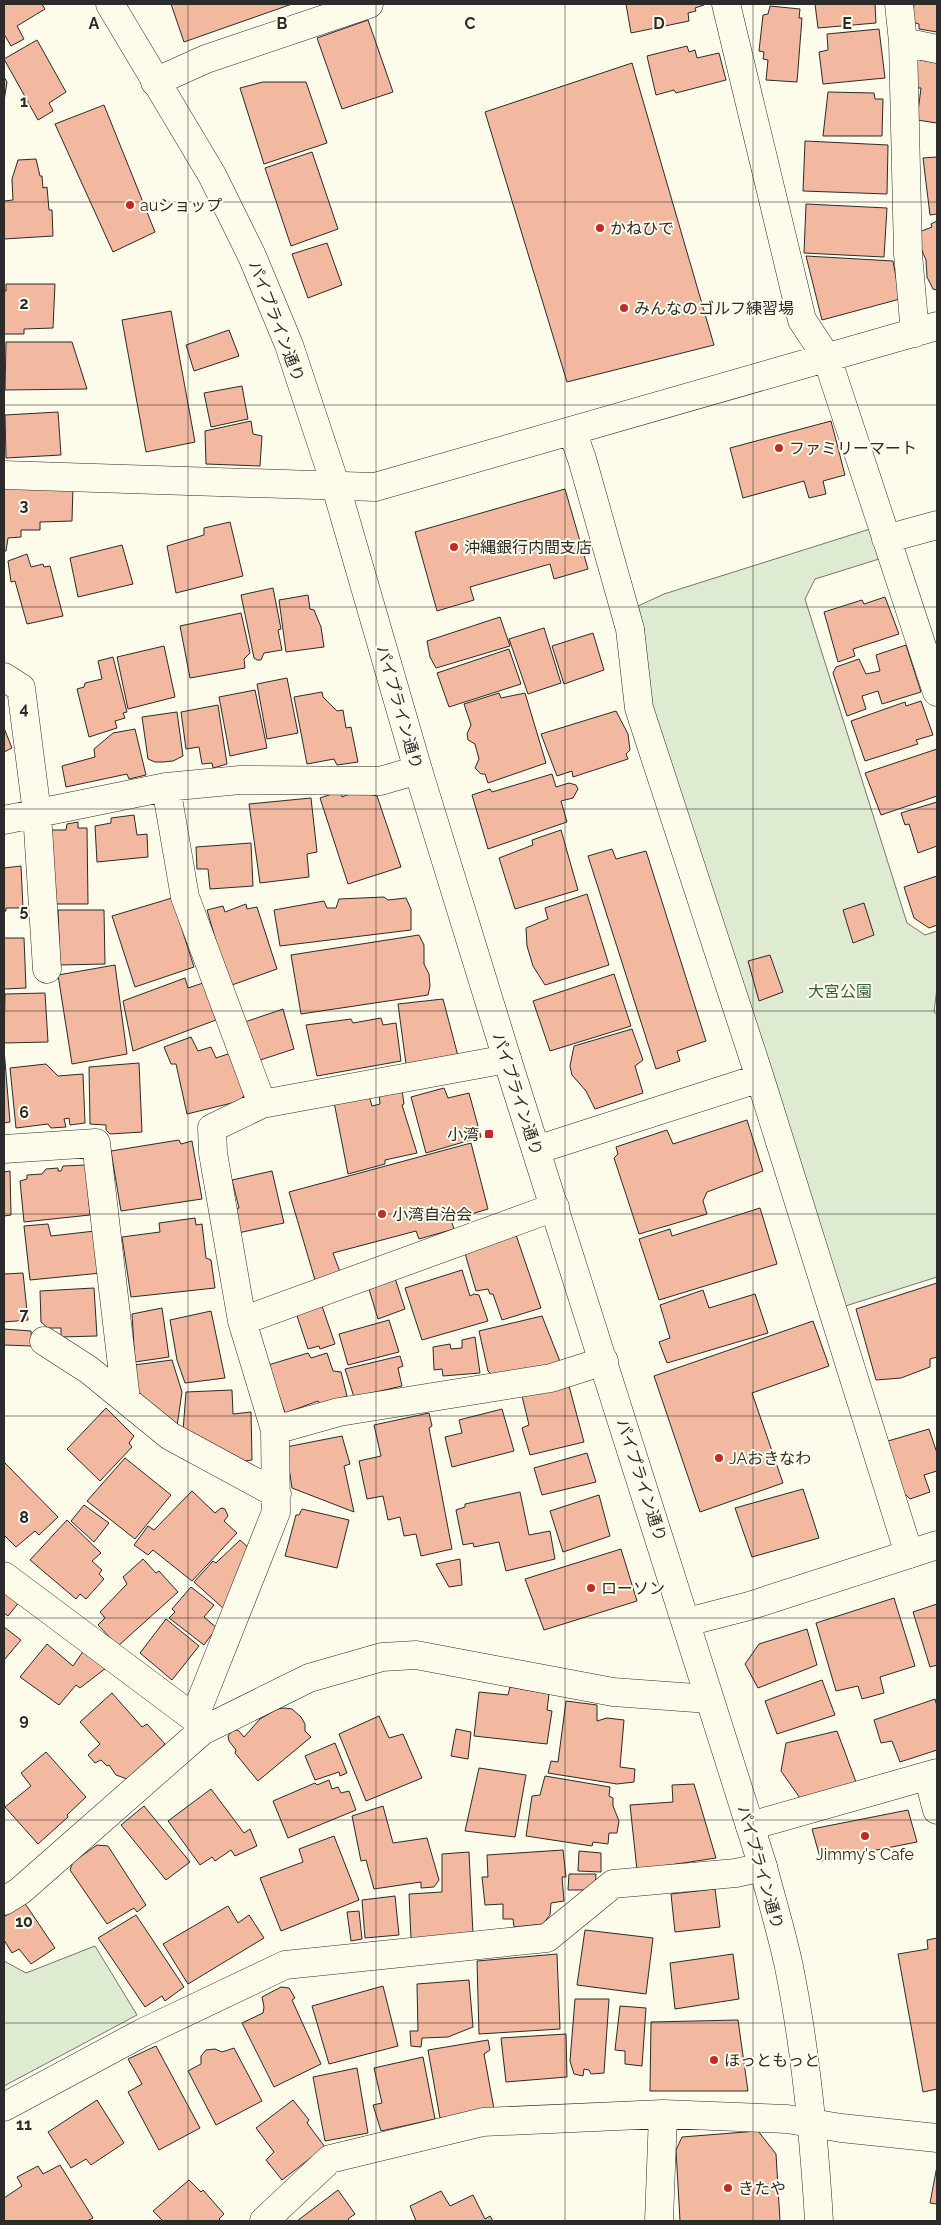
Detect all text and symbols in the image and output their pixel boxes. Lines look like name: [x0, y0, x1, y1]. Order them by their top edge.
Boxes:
text: A: [89, 14, 100, 33]
text: B: [277, 14, 288, 33]
text: C: [465, 14, 476, 33]
text: D: [653, 14, 665, 33]
text: E: [842, 14, 852, 33]
text: 1: [20, 92, 28, 111]
place label: auショップ: [140, 196, 222, 215]
marker: auショップ: [124, 199, 136, 211]
place label: かねひで: [610, 219, 674, 238]
marker: かねひで: [594, 222, 606, 234]
street label: パイプライン通り: [245, 258, 308, 384]
text: 2: [19, 294, 29, 313]
place label: みんなのゴルフ練習場: [634, 299, 794, 318]
marker: みんなのゴルフ練習場: [618, 302, 630, 314]
place label: ファミリーマート: [789, 439, 917, 458]
marker: ファミリーマート: [773, 442, 785, 454]
text: 3: [20, 496, 29, 515]
place label: 沖縄銀行内間支店: [464, 538, 592, 557]
marker: 沖縄銀行内間支店: [448, 541, 460, 553]
street label: パイプライン通り: [373, 643, 426, 771]
text: 4: [19, 699, 29, 718]
text: 5: [20, 901, 29, 920]
park label: 大宮公園: [808, 982, 872, 1001]
street label: パイプライン通り: [489, 1030, 546, 1158]
text: 6: [19, 1103, 29, 1122]
place label: 小湾: [447, 1125, 479, 1144]
marker: 小湾: [483, 1128, 495, 1140]
place label: 小湾自治会: [392, 1205, 472, 1224]
marker: 小湾自治会: [376, 1208, 388, 1220]
text: 7: [20, 1305, 29, 1324]
street label: パイプライン通り: [613, 1416, 670, 1544]
place label: JAおきなわ: [729, 1449, 811, 1468]
marker: JAおきなわ: [713, 1452, 725, 1464]
text: 8: [19, 1508, 29, 1527]
place label: ローソン: [601, 1579, 665, 1598]
marker: ローソン: [585, 1582, 597, 1594]
text: 9: [19, 1710, 29, 1729]
street label: パイプライン通り: [734, 1803, 787, 1931]
marker: Jimmy's Cafe: [859, 1830, 871, 1842]
place label: Jimmy's Cafe: [816, 1845, 914, 1864]
text: 10: [15, 1912, 33, 1931]
place label: ほっともっと: [724, 2051, 820, 2070]
marker: ほっともっと: [708, 2054, 720, 2066]
text: 11: [16, 2115, 32, 2134]
place label: きたや: [738, 2179, 786, 2198]
marker: きたや: [722, 2182, 734, 2194]

